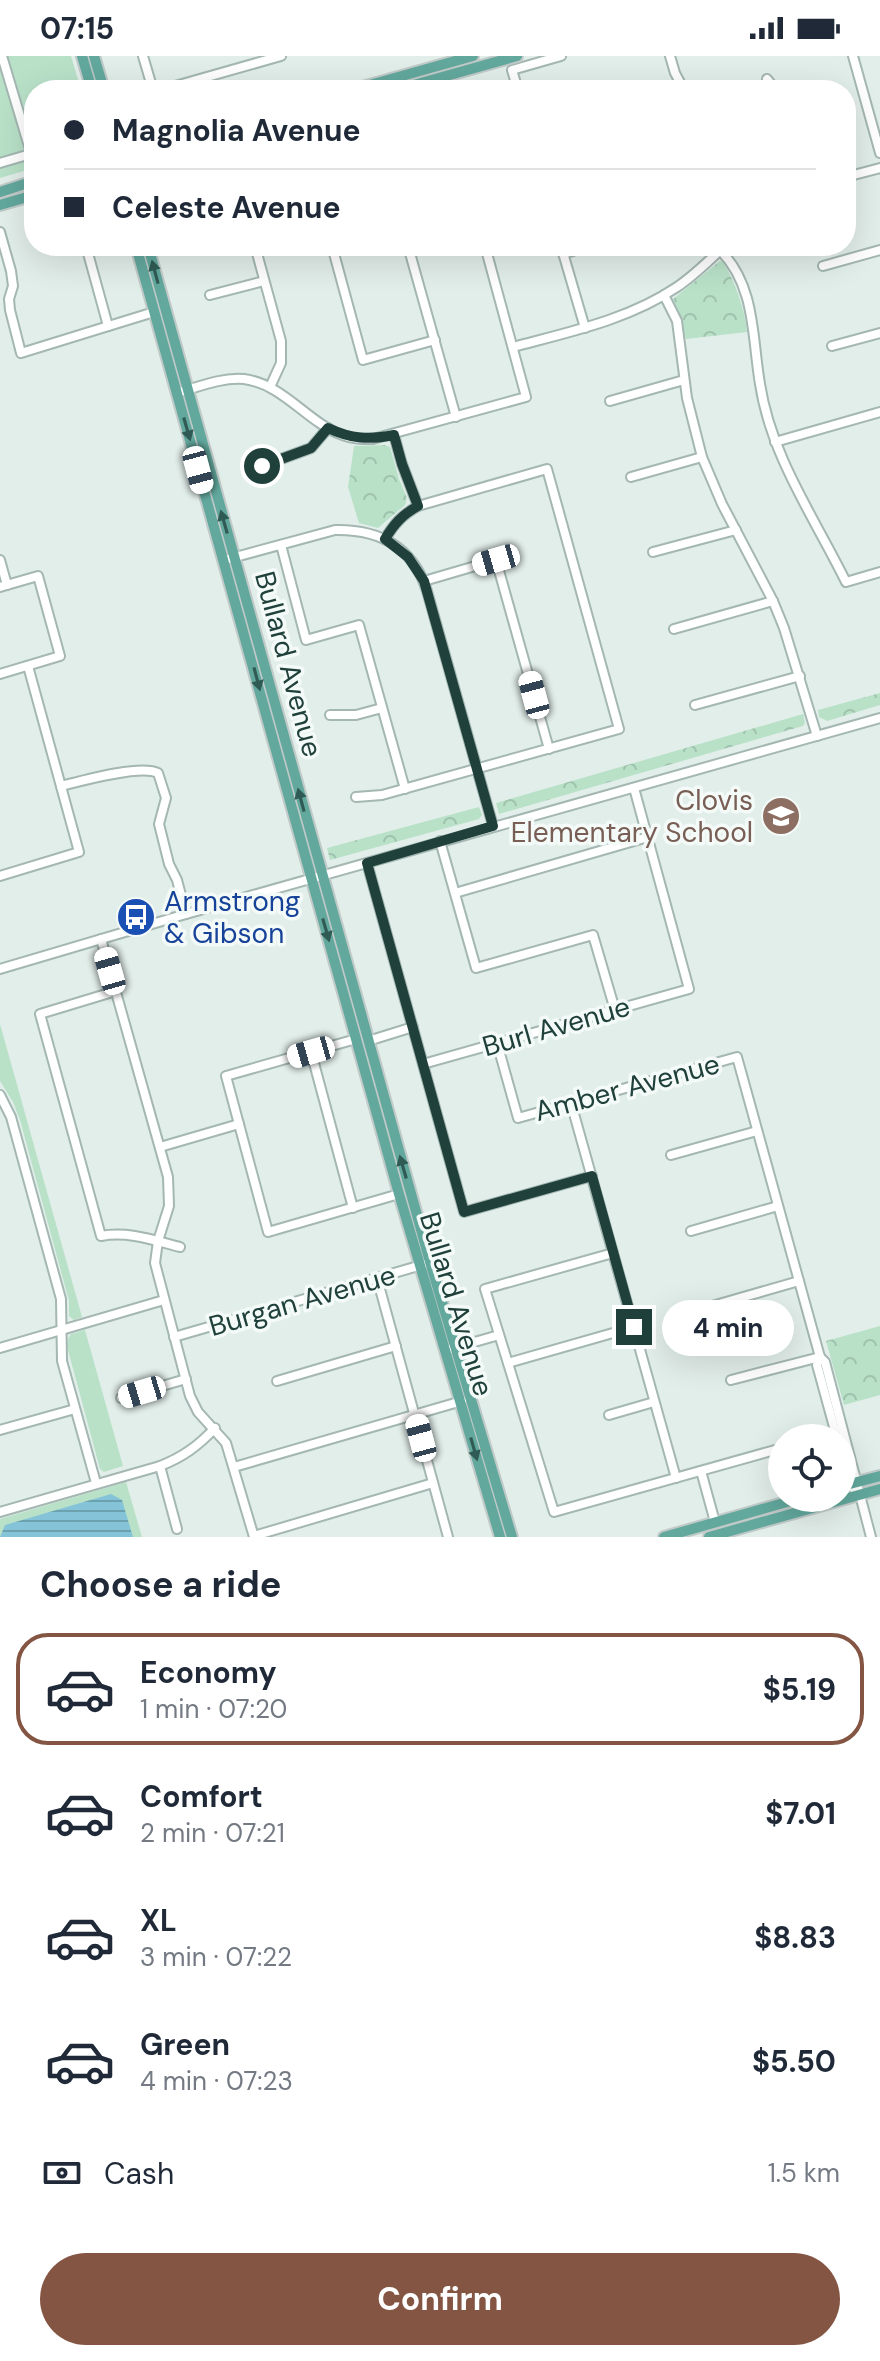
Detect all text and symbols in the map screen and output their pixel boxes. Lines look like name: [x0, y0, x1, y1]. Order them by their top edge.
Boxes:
text: 07:15: [40, 9, 114, 48]
text: Magnolia Avenue: [112, 111, 361, 150]
text: Celeste Avenue: [112, 188, 340, 227]
one-way arrow: [148, 259, 161, 283]
one-way arrow: [181, 417, 194, 441]
car: [180, 444, 216, 496]
route start: [244, 448, 280, 484]
one-way arrow: [218, 510, 230, 535]
car: [470, 542, 522, 578]
street label: Bullard Avenue: [246, 567, 331, 761]
one-way arrow: [251, 667, 263, 692]
car: [516, 669, 552, 721]
place label: Clovis Elementary School: [511, 782, 753, 851]
one-way arrow: [295, 788, 307, 813]
school or university icon: Clovis Elementary School: [760, 795, 802, 837]
place label: Armstrong & Gibson: [164, 883, 300, 952]
bus stop icon: Armstrong & Gibson: [115, 896, 157, 938]
one-way arrow: [320, 919, 333, 943]
car: [92, 945, 128, 997]
street label: Burl Avenue: [478, 988, 634, 1065]
car: [285, 1034, 337, 1070]
street label: Amber Avenue: [531, 1045, 724, 1130]
one-way arrow: [396, 1154, 409, 1178]
street label: Bullard Avenue: [411, 1208, 502, 1401]
street label: Burgan Avenue: [205, 1256, 400, 1345]
callout: 4 min: [662, 1299, 794, 1355]
route end: [616, 1309, 652, 1345]
text: 4 min: [693, 1311, 763, 1345]
car: [116, 1374, 168, 1410]
car: [403, 1412, 439, 1464]
map controls: [768, 1424, 856, 1512]
button: locate: [768, 1424, 856, 1512]
one-way arrow: [468, 1438, 481, 1462]
text: Choose a ride: [40, 1561, 281, 1608]
icon: car: [44, 1653, 116, 1725]
text: Economy: [140, 1653, 277, 1692]
text: $5.19: [763, 1670, 836, 1709]
text: 1 min · 07:20: [140, 1692, 287, 1726]
icon: car: [44, 1777, 116, 1849]
text: Comfort: [140, 1777, 263, 1816]
text: $7.01: [765, 1794, 836, 1833]
text: 2 min · 07:21: [140, 1816, 285, 1850]
icon: car: [44, 1901, 116, 1973]
text: XL: [140, 1901, 177, 1940]
text: $8.83: [754, 1918, 836, 1957]
text: 3 min · 07:22: [140, 1940, 292, 1974]
icon: car: [44, 2025, 116, 2097]
text: Green: [140, 2025, 230, 2064]
text: $5.50: [752, 2042, 836, 2081]
text: 4 min · 07:23: [140, 2064, 293, 2098]
icon: cash: [40, 2151, 84, 2195]
text: Cash: [104, 2154, 174, 2193]
text: 1.5 km: [768, 2156, 840, 2190]
button: Confirm: [40, 2253, 840, 2345]

